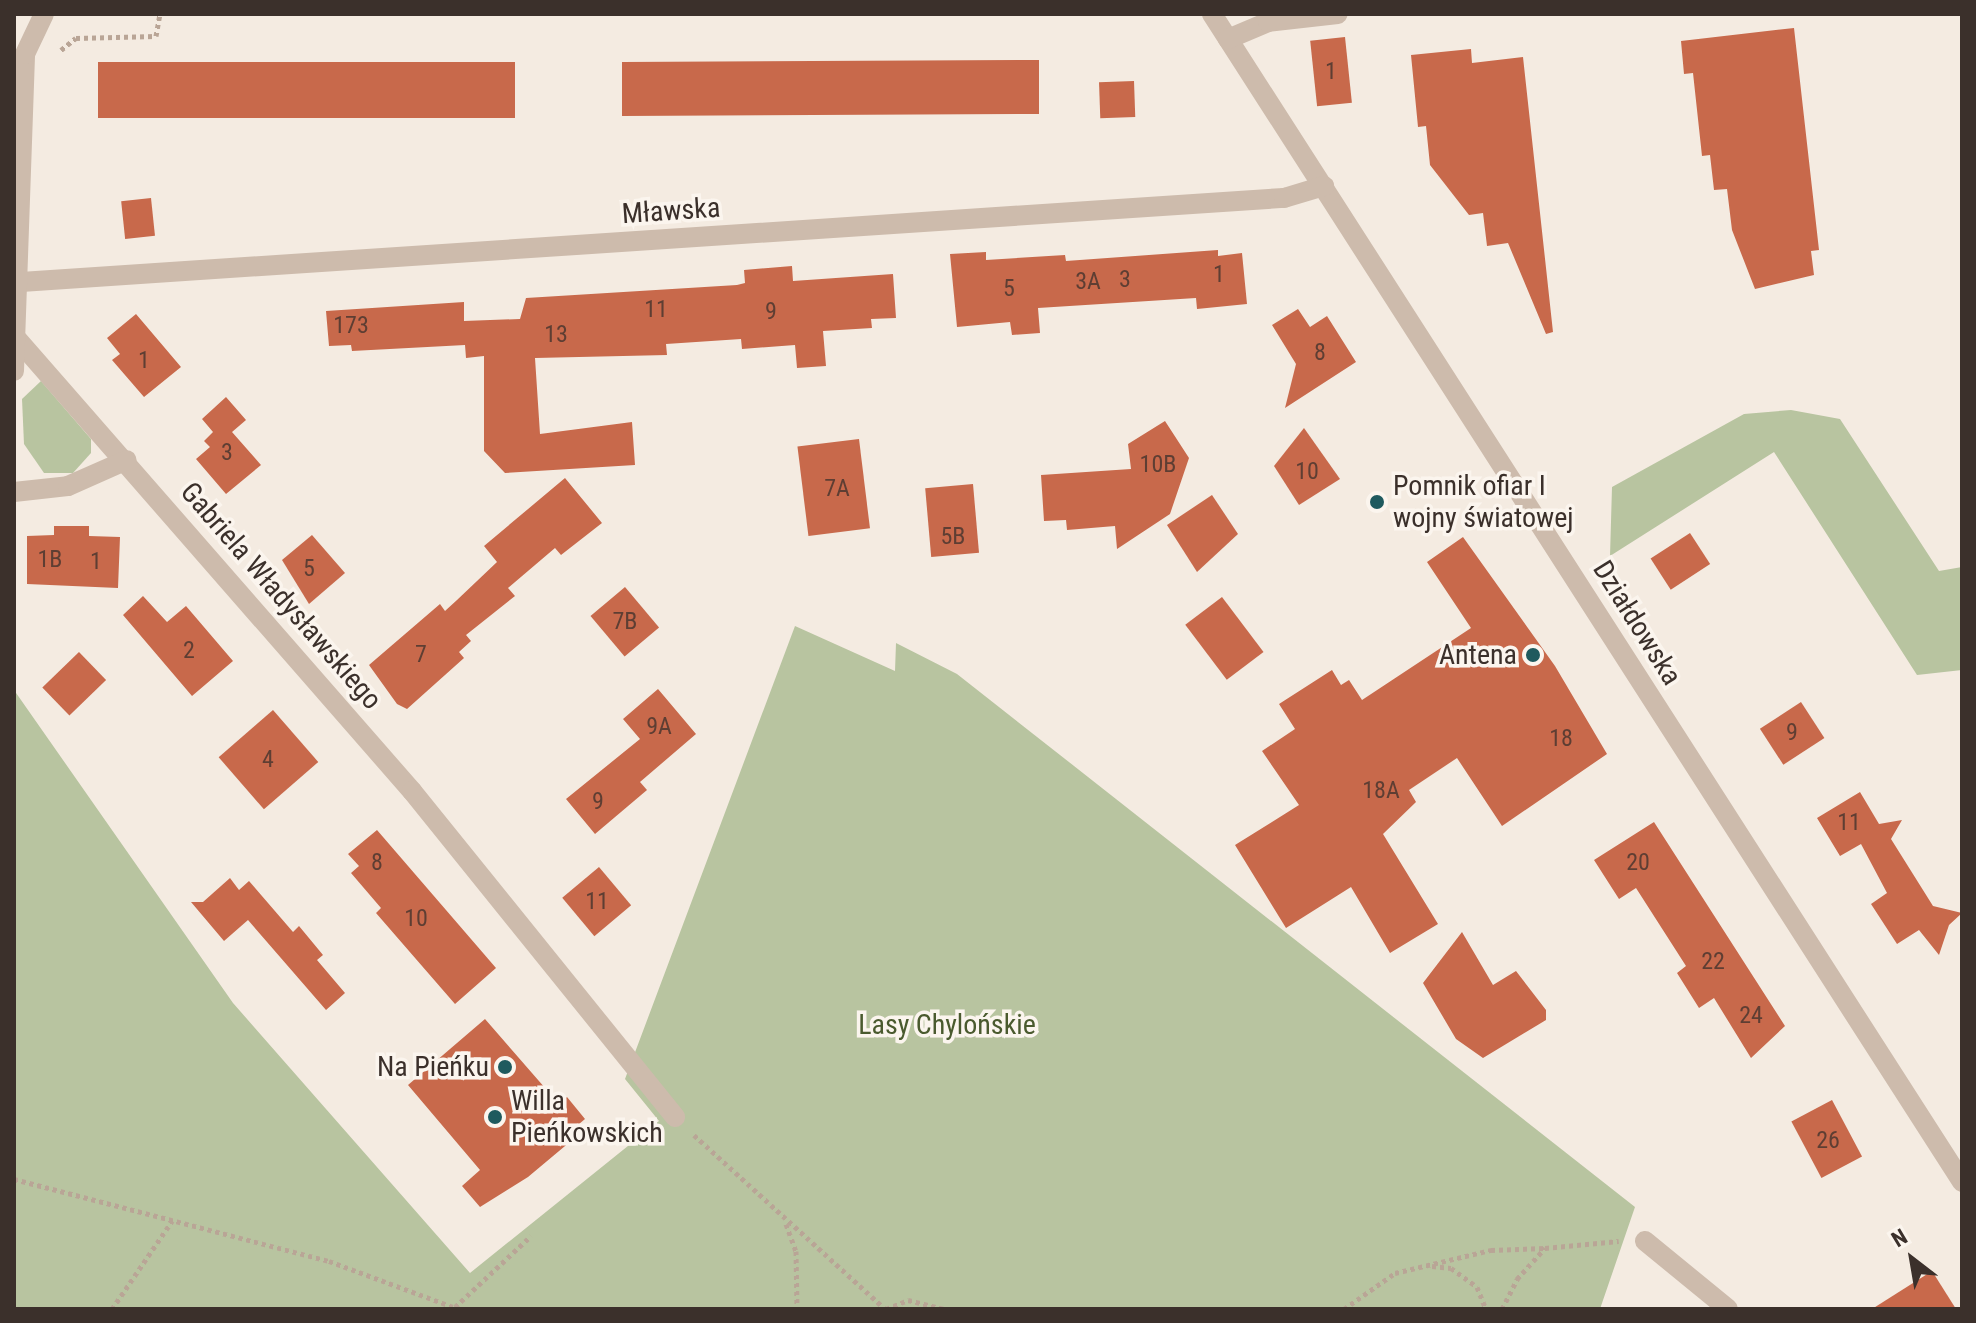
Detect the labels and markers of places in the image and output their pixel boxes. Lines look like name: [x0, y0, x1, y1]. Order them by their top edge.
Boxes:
place label: Pomnik ofiar I wojny światowej: [1393, 469, 1574, 535]
marker: Pomnik ofiar I wojny światowej: [1368, 493, 1386, 511]
place label: Antena: [1439, 638, 1517, 672]
marker: Antena: [1524, 646, 1542, 664]
place label: Na Pieńku: [377, 1050, 489, 1084]
marker: Na Pieńku: [496, 1058, 514, 1076]
place label: Willa Pieńkowskich: [511, 1084, 663, 1150]
marker: Willa Pieńkowskich: [486, 1108, 504, 1126]

